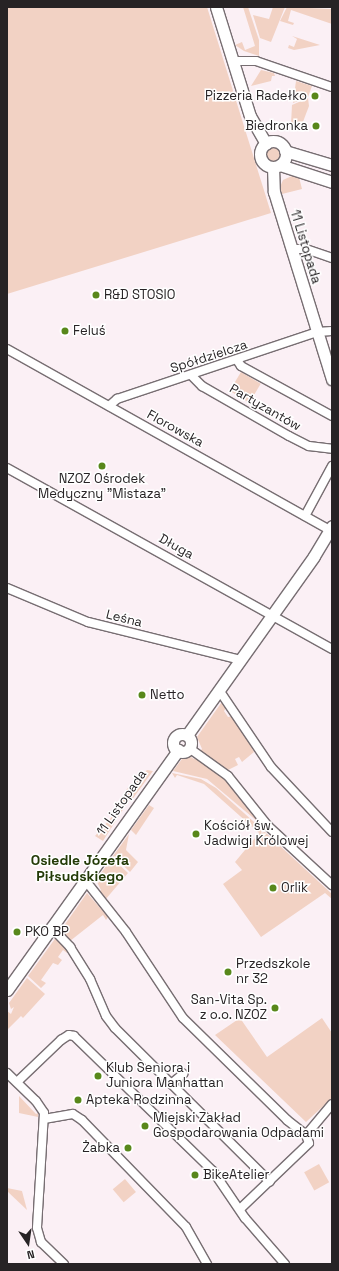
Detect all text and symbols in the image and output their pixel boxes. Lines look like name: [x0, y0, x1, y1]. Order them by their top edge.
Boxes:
place label: Pizzeria Radełko: [205, 88, 307, 104]
marker: Pizzeria Radełko: [310, 91, 320, 101]
place label: Biedronka: [245, 118, 308, 134]
marker: Biedronka: [311, 121, 321, 131]
street label: 11 Listopada: [286, 208, 324, 286]
place label: R&D STOSIO: [104, 287, 175, 303]
marker: R&D STOSIO: [91, 290, 101, 300]
place label: Feluś: [73, 323, 106, 339]
marker: Feluś: [60, 326, 70, 336]
street label: Spółdzielcza: [168, 337, 250, 377]
street label: Partyzantów: [226, 381, 304, 435]
street label: Florowska: [144, 407, 206, 451]
marker: NZOZ Ośrodek Medyczny "Mistaza": [97, 461, 107, 471]
place label: NZOZ Ośrodek Medyczny "Mistaza": [38, 472, 166, 503]
street label: Długa: [156, 531, 196, 563]
street label: Leśna: [104, 607, 144, 631]
place label: Netto: [150, 687, 185, 703]
marker: Netto: [137, 690, 147, 700]
street label: 11 Listopada: [94, 767, 150, 839]
place label: Kościół św. Jadwigi Królowej: [204, 819, 308, 850]
marker: Kościół św. Jadwigi Królowej: [191, 829, 201, 839]
district label: Osiedle Józefa Piłsudskiego: [31, 852, 129, 884]
place label: Orlik: [281, 880, 308, 896]
marker: Orlik: [268, 883, 278, 893]
place label: PKO BP: [25, 924, 69, 940]
marker: PKO BP: [12, 927, 22, 937]
place label: Przedszkole nr 32: [236, 957, 310, 988]
marker: Przedszkole nr 32: [223, 967, 233, 977]
place label: San-Vita Sp. z o.o. NZOZ: [191, 993, 267, 1024]
marker: San-Vita Sp. z o.o. NZOZ: [270, 1003, 280, 1013]
place label: Klub Seniora i Juniora Manhattan: [106, 1061, 224, 1092]
marker: Klub Seniora i Juniora Manhattan: [93, 1071, 103, 1081]
place label: Apteka Rodzinna: [86, 1092, 191, 1108]
marker: Apteka Rodzinna: [73, 1095, 83, 1105]
place label: Miejski Zakład Gospodarowania Odpadami: [153, 1111, 324, 1142]
marker: Miejski Zakład Gospodarowania Odpadami: [140, 1121, 150, 1131]
place label: Żabka: [82, 1140, 120, 1156]
marker: Żabka: [123, 1143, 133, 1153]
place label: BikeAtelier: [203, 1167, 269, 1183]
marker: BikeAtelier: [190, 1170, 200, 1180]
north arrow: [8, 1223, 48, 1263]
text: N: [26, 1247, 36, 1262]

